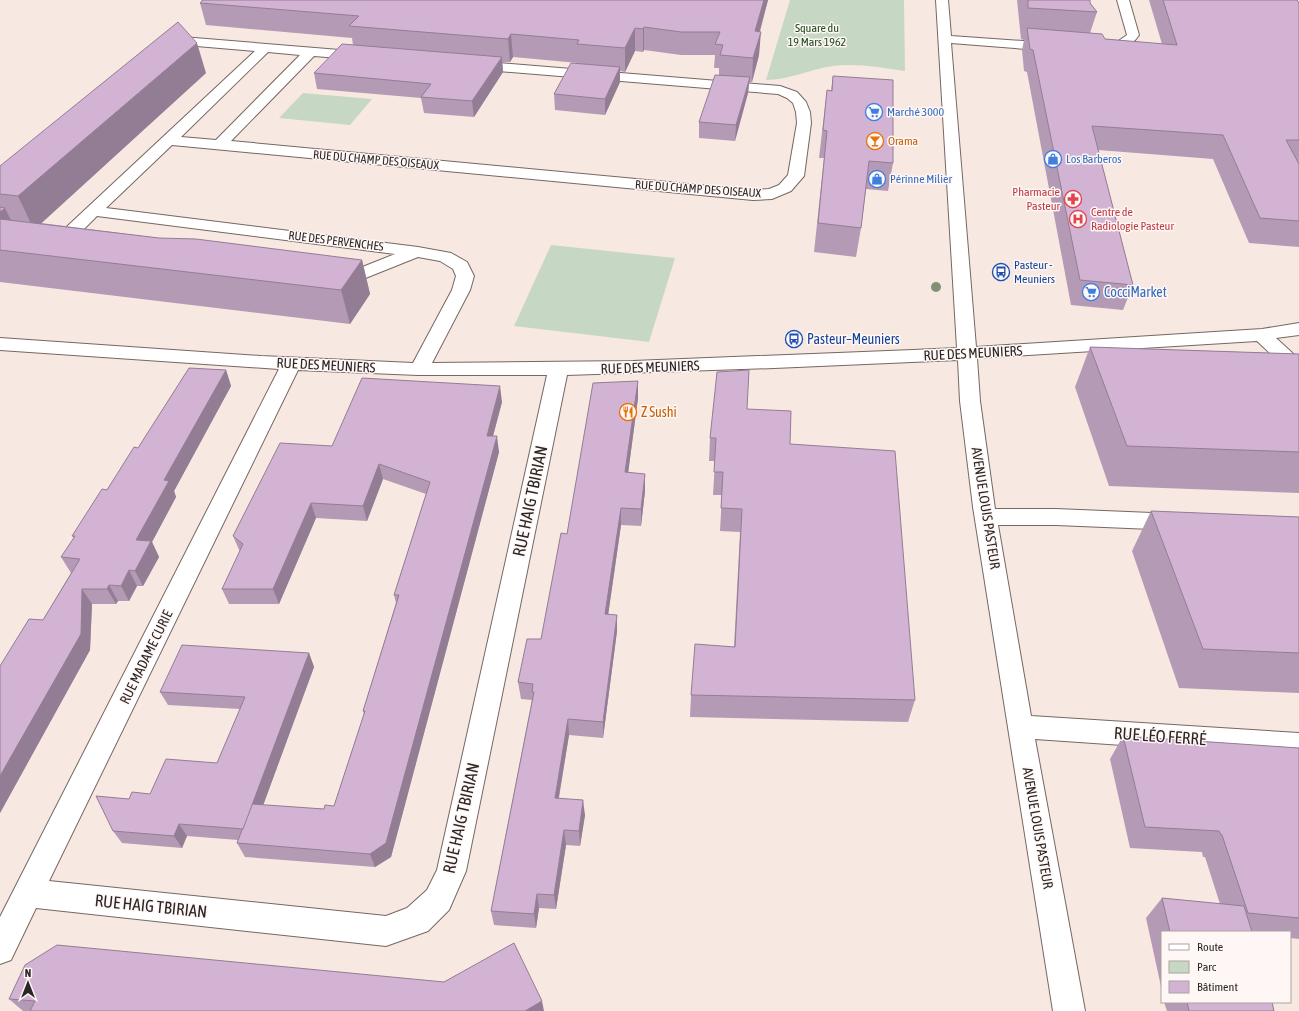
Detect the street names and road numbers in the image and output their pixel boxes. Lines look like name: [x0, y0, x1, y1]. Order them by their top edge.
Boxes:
street label: RUE DU CHAMP DES OISEAUX: [313, 148, 440, 173]
street label: RUE DU CHAMP DES OISEAUX: [635, 178, 762, 200]
street label: RUE DES PERVENCHES: [288, 228, 384, 254]
street label: RUE DES MEUNIERS: [923, 342, 1023, 364]
street label: RUE DES MEUNIERS: [276, 354, 376, 376]
street label: RUE DES MEUNIERS: [600, 357, 700, 377]
street label: RUE HAIG TBIRIAN: [508, 444, 552, 558]
street label: AVENUE LOUIS PASTEUR: [968, 446, 1004, 570]
street label: RUE MADAME CURIE: [116, 607, 176, 707]
street label: RUE LÉO FERRÉ: [1113, 723, 1208, 749]
street label: RUE HAIG TBIRIAN: [439, 761, 483, 875]
street label: AVENUE LOUIS PASTEUR: [1019, 766, 1057, 890]
street label: RUE HAIG TBIRIAN: [94, 890, 208, 922]

